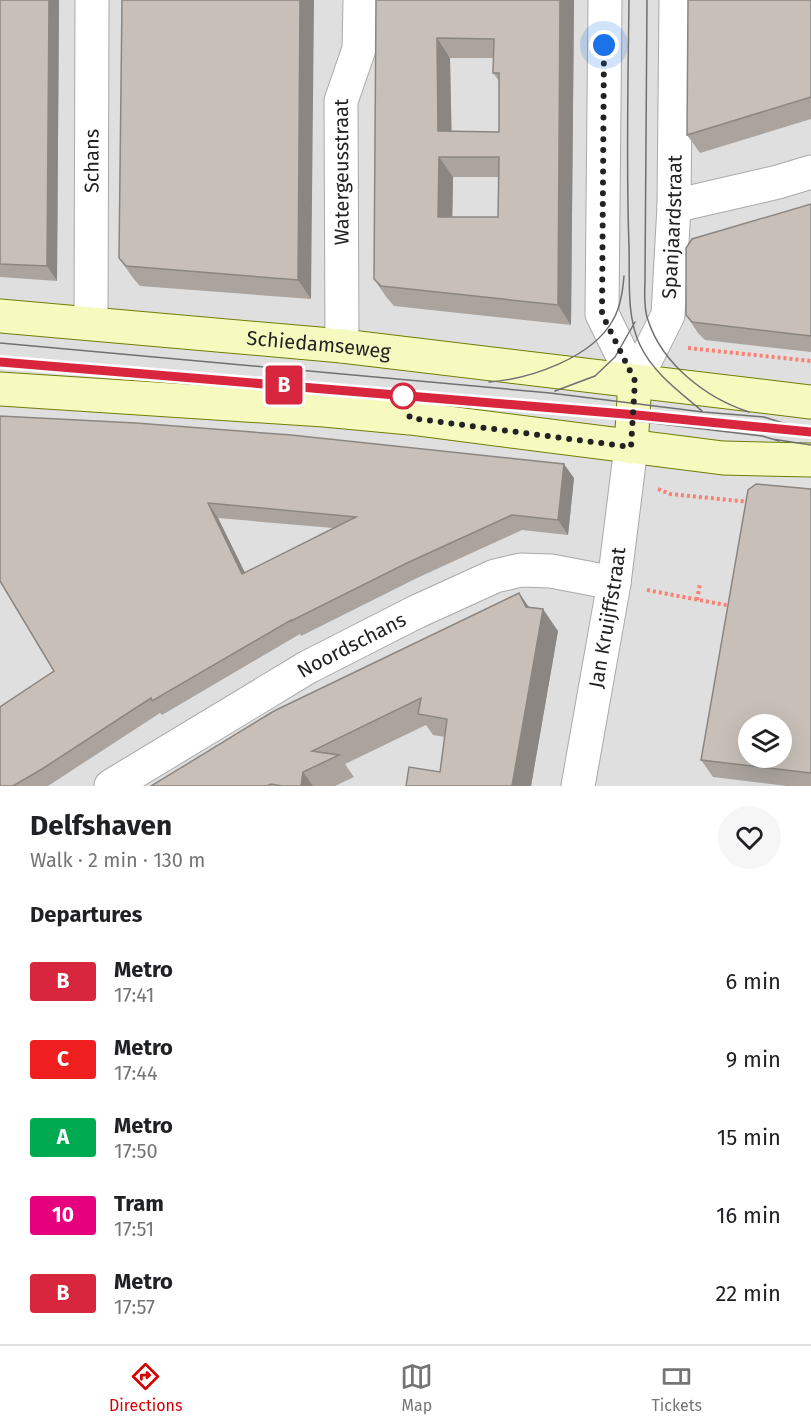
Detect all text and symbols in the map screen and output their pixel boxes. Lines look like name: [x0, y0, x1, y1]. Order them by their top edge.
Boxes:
your location: [589, 30, 619, 60]
street label: Watergeusstraat: [329, 98, 354, 245]
street label: Schans: [79, 129, 104, 193]
street label: Spanjaardstraat: [657, 154, 687, 300]
street label: Schiedamseweg: [246, 326, 393, 364]
line badge: B: [264, 366, 304, 404]
text: B: [278, 372, 290, 398]
unlabelled marker: [390, 383, 416, 409]
street label: Jan Kruijffstraat: [584, 545, 630, 690]
street label: Noordschans: [293, 607, 410, 683]
map controls: [738, 714, 792, 768]
button: layers: [738, 714, 792, 768]
button: heart: [718, 806, 781, 869]
text: Delfshaven: [30, 809, 172, 842]
text: Walk · 2 min · 130 m: [30, 848, 205, 872]
text: Departures: [30, 901, 142, 928]
text: Metro: [114, 956, 173, 983]
text: B: [57, 968, 69, 994]
text: 6 min: [725, 968, 781, 995]
text: 17:41: [114, 983, 154, 1007]
text: Metro: [114, 1034, 173, 1061]
text: C: [57, 1046, 69, 1072]
text: 9 min: [726, 1046, 781, 1073]
text: 17:44: [114, 1061, 158, 1085]
text: Metro: [114, 1112, 173, 1139]
text: A: [57, 1124, 69, 1150]
text: 15 min: [717, 1124, 781, 1151]
text: 17:50: [114, 1139, 158, 1163]
text: Tram: [114, 1190, 164, 1217]
text: 10: [52, 1202, 74, 1228]
text: 16 min: [716, 1202, 781, 1229]
text: 17:51: [114, 1217, 154, 1241]
text: Metro: [114, 1268, 173, 1295]
text: B: [57, 1280, 69, 1306]
text: 22 min: [715, 1280, 781, 1307]
text: 17:57: [114, 1295, 155, 1319]
tab: Directions: [109, 1360, 182, 1415]
tab: Map: [400, 1360, 433, 1415]
tab: Tickets: [651, 1360, 702, 1415]

